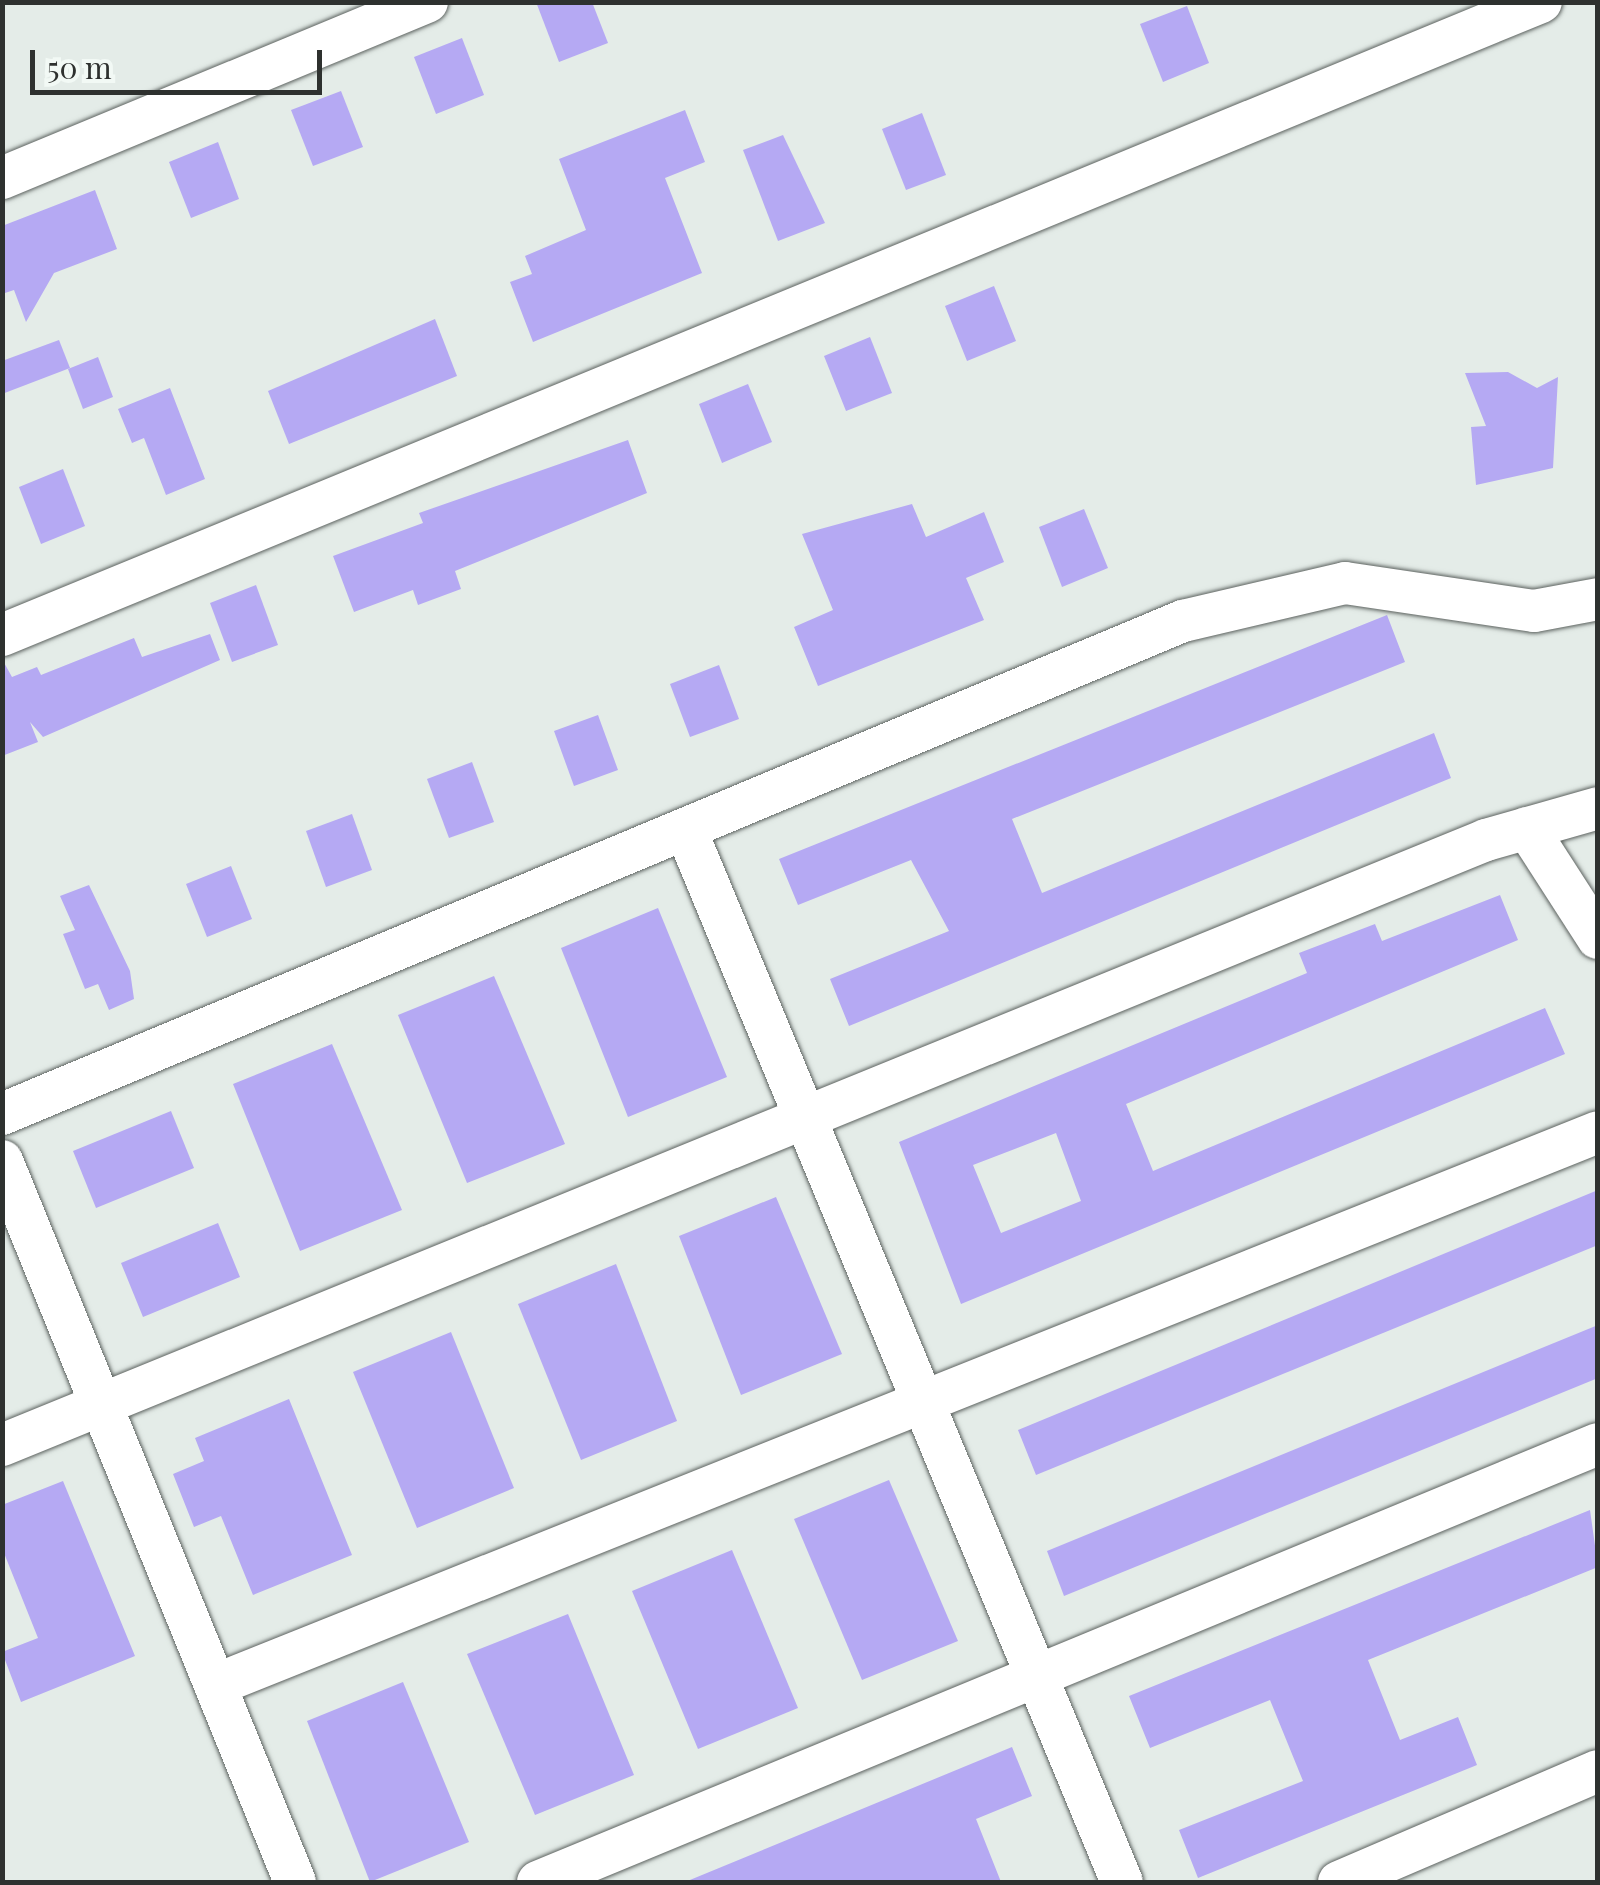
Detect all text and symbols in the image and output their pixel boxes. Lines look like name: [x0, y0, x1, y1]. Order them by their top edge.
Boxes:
scale bar: [35, 30, 328, 92]
text: 50 m: [47, 47, 112, 87]

